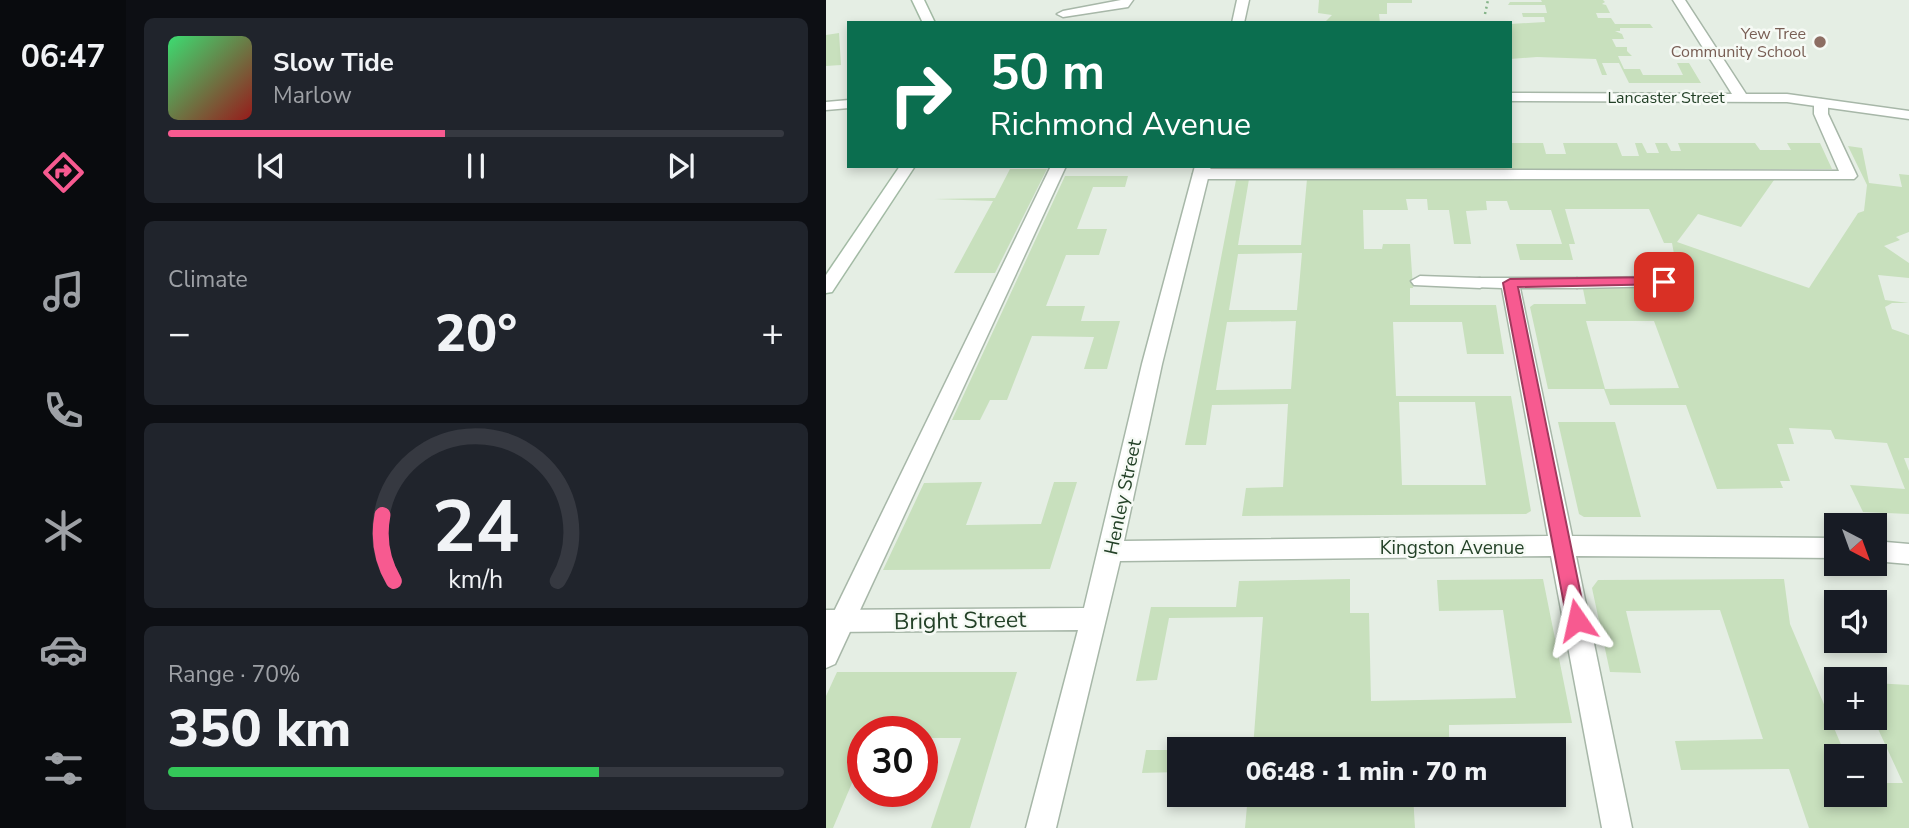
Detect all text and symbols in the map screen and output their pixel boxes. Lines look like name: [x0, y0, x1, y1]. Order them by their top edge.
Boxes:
place label: Yew Tree Community School: [1671, 23, 1806, 63]
marker: Yew Tree Community School: [1812, 34, 1828, 50]
text: 06:47: [21, 35, 105, 78]
text: 50 m: [990, 39, 1105, 106]
text: Slow Tide: [273, 45, 394, 80]
icon: right: [875, 49, 966, 140]
text: Marlow: [273, 80, 352, 111]
street label: Lancaster Street: [1607, 87, 1725, 109]
text: Richmond Avenue: [990, 103, 1251, 146]
icon: previous: [252, 147, 290, 185]
icon: pause: [457, 147, 495, 185]
icon: next: [662, 147, 700, 185]
icon: directions: [39, 148, 88, 197]
pin: [1634, 252, 1694, 312]
icon: arrive: [1645, 263, 1683, 301]
text: Climate: [168, 264, 248, 295]
icon: music: [39, 267, 88, 316]
text: 20°: [435, 298, 517, 369]
text: −: [168, 308, 191, 359]
text: +: [761, 308, 784, 359]
icon: phone: [39, 386, 88, 435]
street label: Henley Street: [1098, 437, 1148, 557]
text: 24: [432, 478, 520, 578]
icon: climate: [39, 506, 88, 555]
north arrow: [1824, 513, 1886, 576]
map controls: [1824, 513, 1887, 807]
street label: Kingston Avenue: [1380, 535, 1524, 561]
text: km/h: [448, 563, 504, 597]
position arrow: [1540, 583, 1614, 657]
button: sound: [1824, 590, 1887, 653]
street label: Bright Street: [894, 604, 1027, 637]
icon: car: [39, 625, 88, 674]
text: Range · 70%: [168, 659, 300, 690]
button: +: [1824, 667, 1887, 730]
text: 350 km: [168, 693, 351, 764]
speed limit sign: 30: [847, 716, 938, 807]
icon: filters: [39, 744, 88, 793]
button: −: [1824, 744, 1887, 807]
text: 06:48 · 1 min · 70 m: [1246, 754, 1487, 789]

